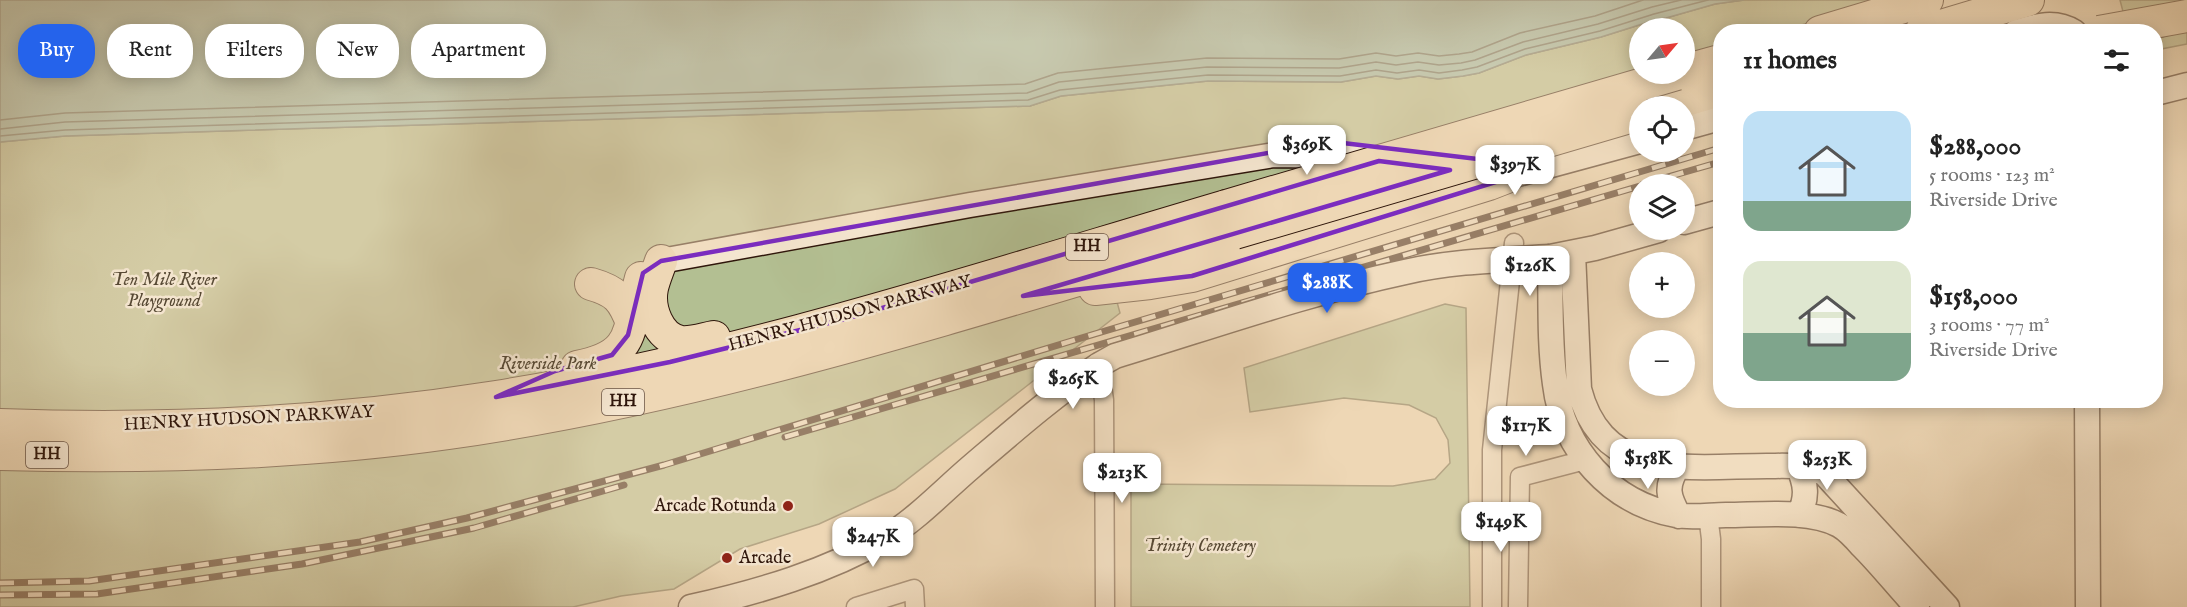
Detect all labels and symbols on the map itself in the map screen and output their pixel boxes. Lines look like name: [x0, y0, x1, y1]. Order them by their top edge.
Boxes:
north arrow: [1629, 18, 1695, 84]
pin: $369K: [1265, 125, 1349, 176]
pin: $397K: [1473, 145, 1557, 196]
road number: HH: [1066, 234, 1108, 260]
pin: $126K: [1488, 246, 1572, 297]
pin: $288K: [1285, 263, 1369, 314]
park label: Ten Mile River Playground: [111, 269, 218, 313]
street label: HENRY HUDSON PARKWAY: [726, 270, 975, 358]
park label: Riverside Park: [500, 353, 596, 376]
pin: $265K: [1031, 359, 1115, 410]
road number: HH: [602, 389, 644, 415]
street label: HENRY HUDSON PARKWAY: [123, 401, 376, 437]
pin: $117K: [1484, 406, 1568, 457]
pin: $158K: [1606, 439, 1690, 490]
pin: $253K: [1785, 440, 1869, 491]
road number: HH: [26, 442, 68, 468]
pin: $213K: [1080, 453, 1164, 504]
place label: Arcade Rotunda: [653, 495, 776, 518]
marker: Arcade Rotunda: [781, 499, 795, 513]
pin: $149K: [1459, 502, 1543, 553]
pin: $247K: [831, 517, 915, 568]
park label: Trinity Cemetery: [1144, 535, 1256, 558]
place label: Arcade: [738, 547, 791, 570]
marker: Arcade: [720, 551, 734, 565]

